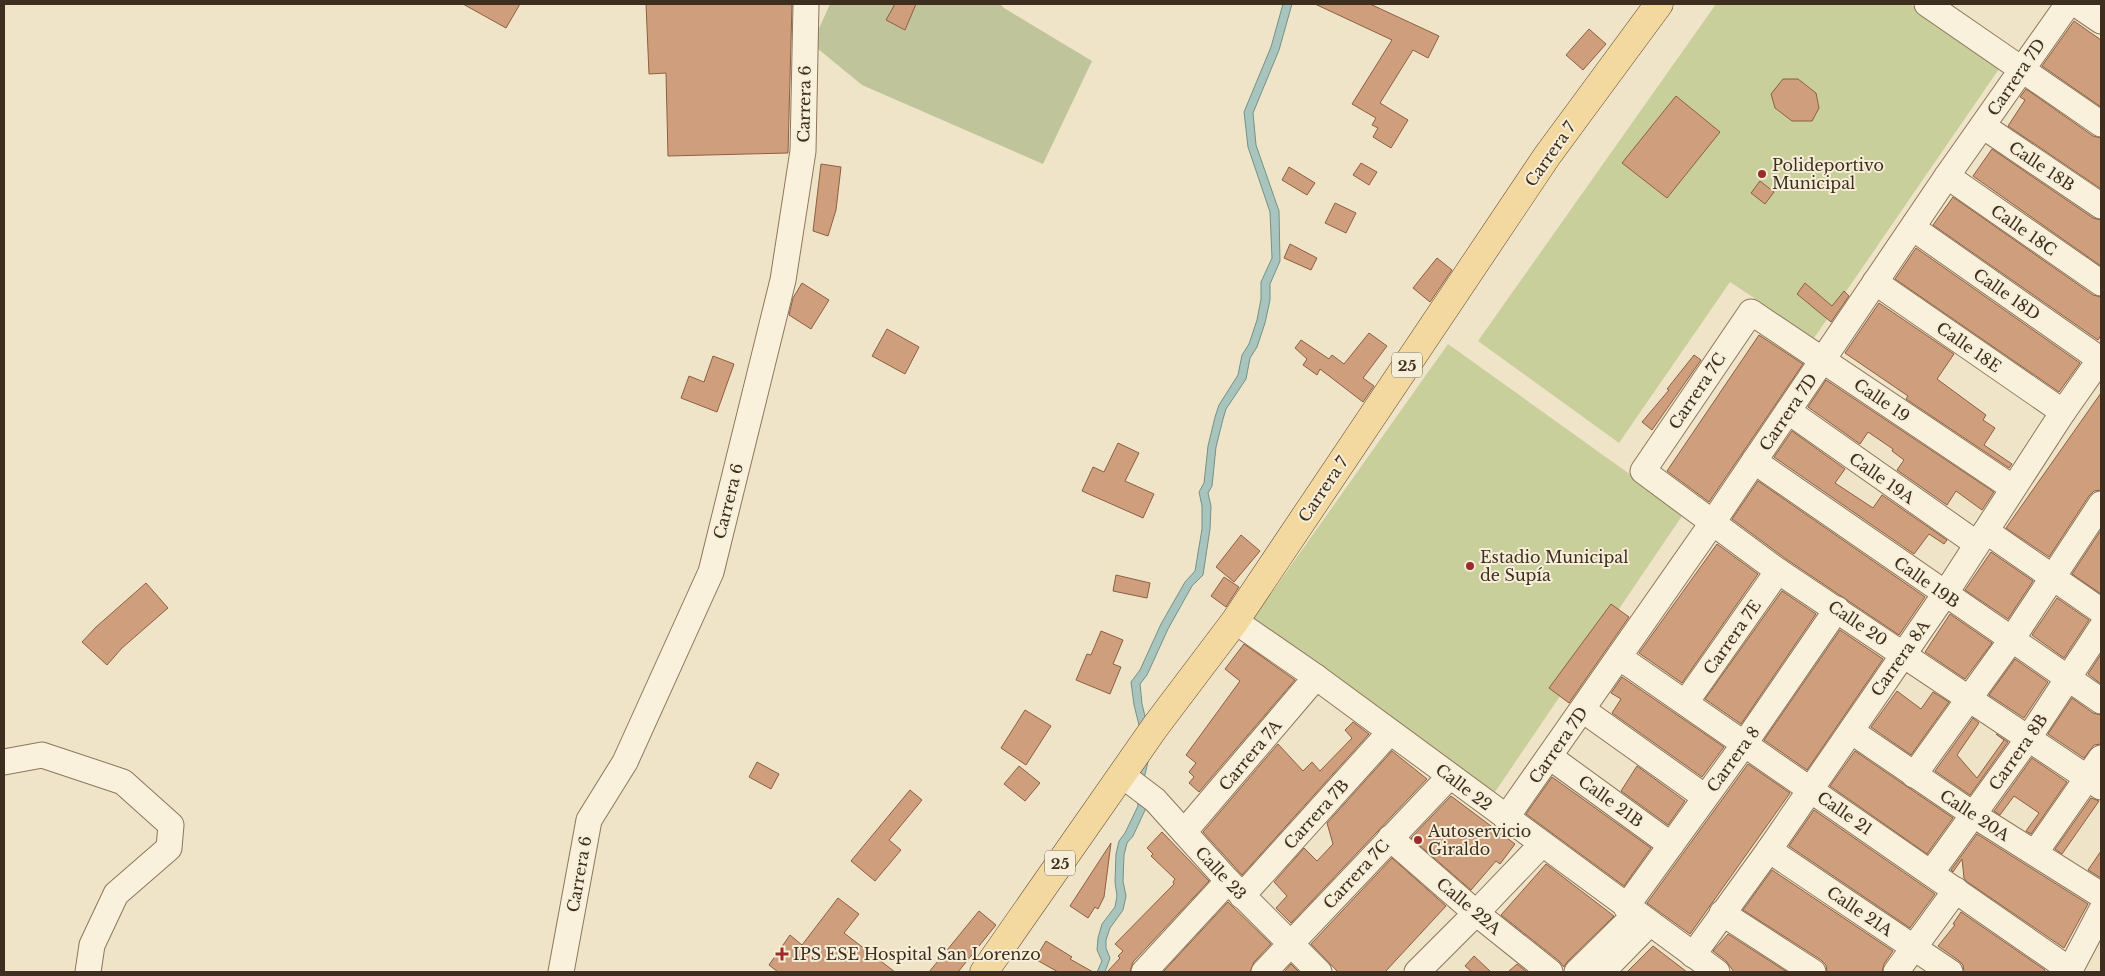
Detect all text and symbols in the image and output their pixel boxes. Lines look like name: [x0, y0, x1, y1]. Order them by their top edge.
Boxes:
street label: Carrera 7D: [1983, 34, 2049, 120]
street label: Carrera 6: [793, 65, 815, 143]
street label: Carrera 7: [1520, 117, 1580, 190]
street label: Calle 18B: [2005, 137, 2079, 195]
place label: Polideportivo Municipal: [1772, 155, 1884, 193]
marker: Polideportivo Municipal: [1756, 168, 1768, 180]
street label: Calle 18C: [1987, 200, 2061, 260]
street label: Calle 18D: [1970, 264, 2044, 324]
street label: Calle 18E: [1933, 317, 2005, 377]
street label: Carrera 7C: [1664, 349, 1730, 433]
road number: 25: [1392, 352, 1422, 378]
street label: Carrera 7D: [1755, 369, 1821, 455]
street label: Calle 19: [1850, 374, 1914, 426]
street label: Calle 19A: [1845, 448, 1919, 508]
street label: Carrera 7: [1294, 452, 1353, 526]
street label: Carrera 6: [709, 461, 747, 541]
place label: Estadio Municipal de Supía: [1480, 547, 1628, 585]
street label: Calle 19B: [1890, 552, 1964, 612]
marker: Estadio Municipal de Supía: [1464, 560, 1476, 572]
street label: Carrera 7E: [1699, 596, 1765, 678]
street label: Calle 20: [1825, 596, 1891, 650]
street label: Carrera 8A: [1866, 615, 1934, 700]
street label: Carrera 7D: [1524, 703, 1592, 787]
street label: Carrera 8B: [1984, 710, 2052, 794]
street label: Carrera 7A: [1214, 715, 1286, 795]
street label: Carrera 8: [1702, 722, 1764, 796]
street label: Calle 22: [1432, 759, 1496, 815]
street label: Calle 21B: [1575, 771, 1647, 831]
street label: Carrera 7B: [1279, 775, 1353, 853]
street label: Calle 20A: [1936, 785, 2014, 845]
street label: Calle 21: [1814, 787, 1876, 839]
place label: Autoservicio Giraldo: [1427, 821, 1531, 859]
street label: Carrera 6: [562, 834, 596, 914]
marker: Autoservicio Giraldo: [1412, 834, 1424, 846]
street label: Carrera 7C: [1319, 835, 1393, 913]
street label: Calle 23: [1191, 842, 1251, 904]
road number: 25: [1045, 850, 1075, 876]
street label: Calle 22A: [1433, 873, 1506, 939]
street label: Calle 21A: [1823, 882, 1897, 941]
place label: IPS ESE Hospital San Lorenzo: [793, 944, 1041, 964]
marker: IPS ESE Hospital San Lorenzo: [775, 947, 789, 961]

